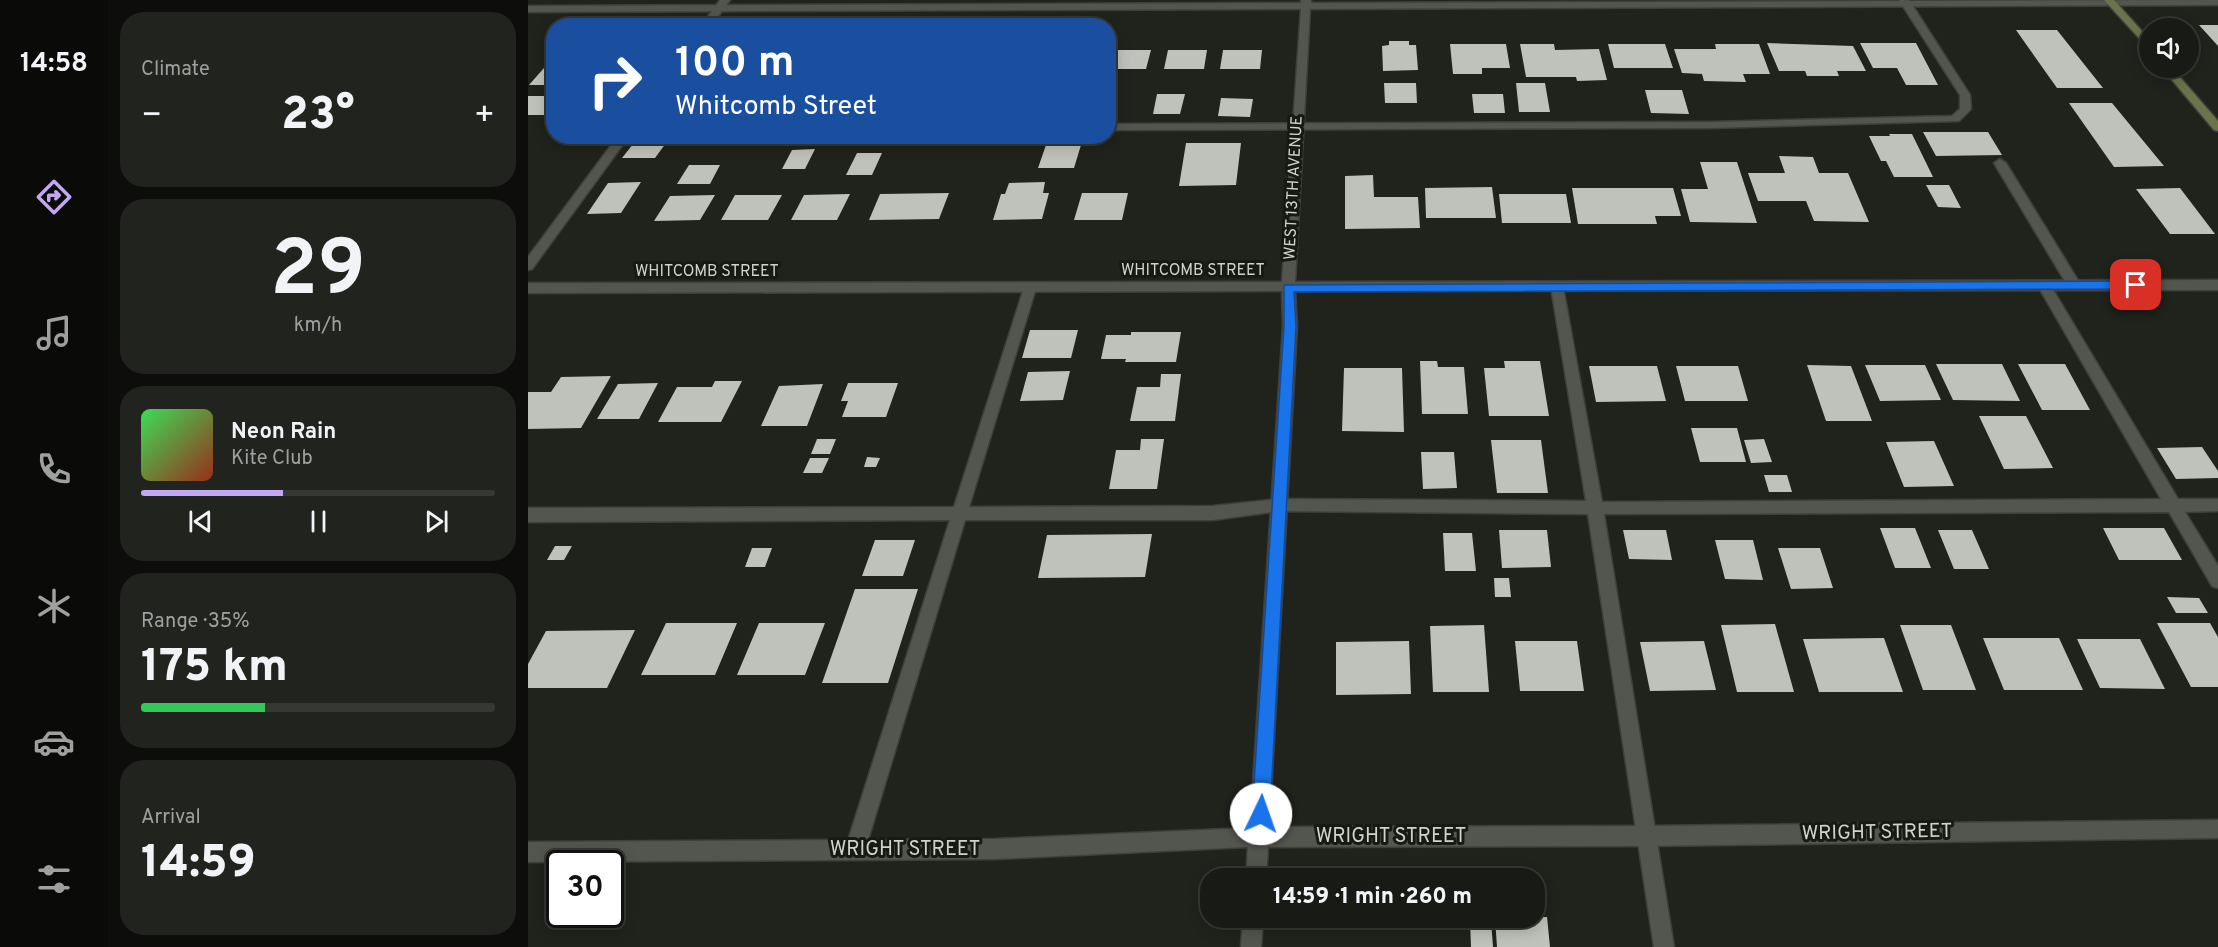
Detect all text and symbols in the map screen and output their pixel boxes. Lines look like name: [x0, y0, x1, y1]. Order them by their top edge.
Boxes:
map controls: [2139, 18, 2199, 78]
button: sound: [2139, 18, 2199, 78]
text: 100 m: [675, 38, 794, 91]
icon: right: [576, 42, 654, 120]
text: 14:58: [20, 47, 88, 81]
text: Climate: [141, 57, 210, 83]
text: 23°: [281, 88, 355, 145]
text: Whitcomb Street: [675, 90, 877, 124]
text: −: [141, 96, 162, 138]
text: +: [474, 96, 495, 138]
street label: WEST 13TH AVENUE: [1280, 115, 1308, 261]
icon: directions: [33, 176, 75, 218]
text: 29: [270, 224, 366, 323]
pin: [2110, 259, 2161, 310]
street label: WHITCOMB STREET: [1121, 261, 1265, 281]
street label: WHITCOMB STREET: [635, 262, 779, 282]
icon: arrive: [2119, 268, 2152, 301]
icon: music: [33, 312, 75, 354]
text: km/h: [294, 313, 342, 339]
text: Neon Rain: [231, 419, 336, 446]
text: Kite Club: [231, 446, 313, 472]
icon: phone: [33, 448, 75, 490]
icon: previous: [184, 505, 217, 538]
icon: pause: [302, 505, 335, 538]
icon: next: [420, 505, 453, 538]
icon: climate: [33, 585, 75, 627]
text: Range · 35%: [141, 609, 250, 635]
text: 175 km: [141, 640, 288, 697]
icon: car: [33, 721, 75, 763]
position arrow: [1229, 782, 1293, 846]
text: Arrival: [141, 805, 201, 831]
street label: WRIGHT STREET: [1801, 819, 1953, 847]
street label: WRIGHT STREET: [1316, 824, 1466, 850]
text: 14:59: [141, 836, 256, 893]
street label: WRIGHT STREET: [830, 837, 980, 863]
speed limit sign: 30: [546, 850, 624, 928]
icon: filters: [33, 858, 75, 900]
text: 14:59 · 1 min · 260 m: [1273, 884, 1472, 911]

